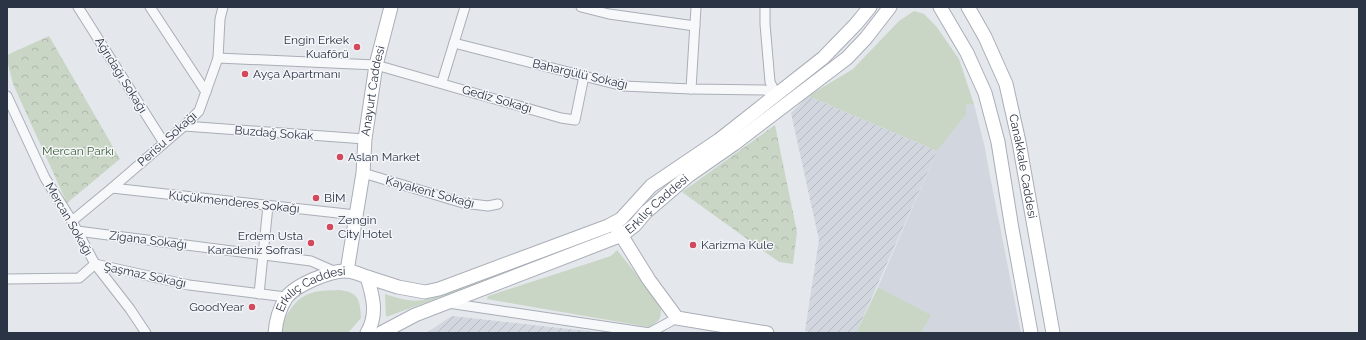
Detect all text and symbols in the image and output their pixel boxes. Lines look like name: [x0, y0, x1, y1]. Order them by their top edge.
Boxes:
place label: Engin Erkek Kuaförü: [284, 33, 350, 61]
street label: Ağrıdağı Sokağı: [92, 35, 150, 115]
marker: Engin Erkek Kuaförü: [352, 42, 362, 52]
street label: Anayurt Caddesi: [358, 44, 388, 137]
street label: Bahargülü Sokağı: [531, 56, 629, 92]
place label: Ayça Apartmanı: [253, 67, 340, 81]
marker: Ayça Apartmanı: [240, 69, 250, 79]
street label: Gediz Sokağı: [460, 82, 534, 116]
street label: Perisu Sokağı: [135, 109, 199, 169]
street label: Canakkale Caddesi: [1006, 113, 1040, 220]
street label: Buzdağ Sokak: [234, 123, 315, 143]
park label: Mercan Parkı: [42, 144, 114, 158]
place label: Aslan Market: [348, 150, 420, 164]
marker: Aslan Market: [335, 152, 345, 162]
street label: Erkılıç Caddesi: [622, 172, 691, 237]
street label: Kayakent Sokağı: [384, 173, 476, 211]
street label: Mercan Sokağı: [42, 180, 96, 258]
street label: Küçükmenderes Sokağı: [168, 188, 300, 216]
place label: BİM: [324, 191, 346, 205]
marker: BİM: [311, 193, 321, 203]
place label: Zengin City Hotel: [338, 213, 393, 241]
marker: Zengin City Hotel: [325, 222, 335, 232]
street label: Zigana Sokağı: [108, 228, 188, 252]
place label: Erdem Usta Karadeniz Sofrası: [208, 229, 303, 257]
marker: Erdem Usta Karadeniz Sofrası: [306, 238, 316, 248]
place label: Karizma Kule: [701, 238, 774, 252]
marker: Karizma Kule: [688, 240, 698, 250]
street label: Şaşmaz Sokağı: [103, 259, 187, 291]
street label: Erkılıç Caddesi: [273, 264, 346, 314]
place label: GoodYear: [189, 300, 245, 314]
marker: GoodYear: [247, 302, 257, 312]

